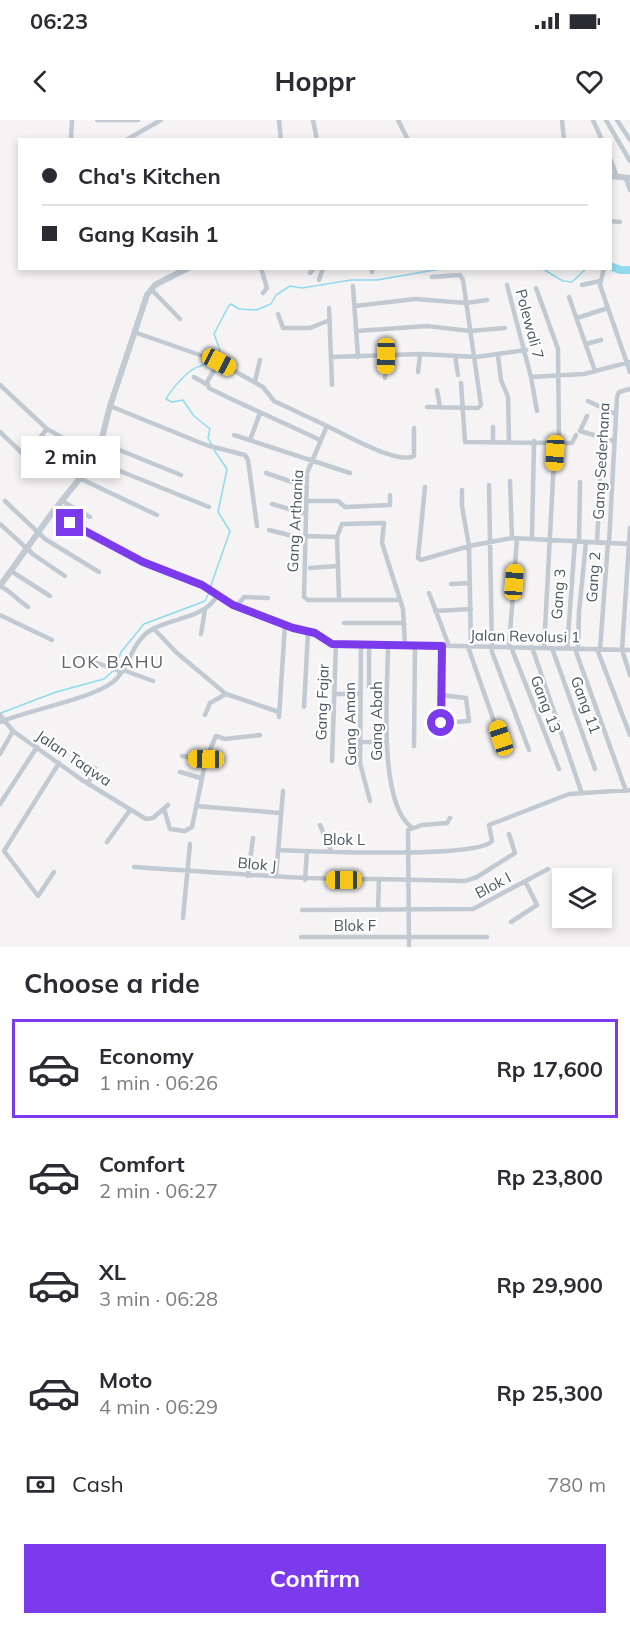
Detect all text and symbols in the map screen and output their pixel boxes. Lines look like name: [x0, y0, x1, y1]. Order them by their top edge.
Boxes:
text: 06:23: [30, 7, 88, 35]
text: Hoppr: [275, 64, 355, 98]
icon: back: [24, 65, 57, 98]
icon: heart: [573, 65, 606, 98]
text: Cha's Kitchen: [78, 162, 221, 190]
text: Gang Kasih 1: [78, 220, 218, 248]
street label: Polewali 7: [512, 287, 548, 361]
car: [377, 338, 395, 374]
car: [199, 346, 239, 378]
street label: Gang Sederhana: [588, 402, 614, 520]
car: [545, 435, 565, 471]
callout: 2 min: [20, 436, 119, 478]
text: 2 min: [44, 444, 97, 469]
street label: Gang Arthania: [283, 469, 307, 573]
route end: [56, 509, 83, 536]
street label: Gang 2: [582, 551, 604, 603]
car: [504, 563, 524, 601]
street label: Gang 3: [547, 568, 569, 620]
street label: Jalan Revolusi 1: [470, 626, 580, 646]
district label: LOK BAHU: [61, 650, 165, 673]
street label: Gang Fajar: [311, 663, 333, 741]
street label: Gang 13: [526, 673, 566, 735]
street label: Gang 11: [567, 674, 605, 736]
street label: Gang Abah: [367, 681, 386, 761]
street label: Gang Aman: [340, 682, 360, 766]
route start: [427, 709, 454, 736]
car: [487, 718, 515, 758]
street label: Jalan Taqwa: [33, 726, 115, 790]
car: [188, 750, 224, 768]
street label: Blok L: [323, 830, 365, 849]
street label: Blok J: [237, 853, 277, 875]
street label: Blok I: [472, 868, 514, 902]
map controls: [552, 868, 612, 928]
button: layers: [552, 868, 612, 928]
car: [326, 871, 362, 889]
street label: Blok F: [334, 916, 376, 935]
text: Choose a ride: [24, 966, 200, 1000]
icon: car: [27, 1042, 81, 1096]
text: Economy: [99, 1042, 194, 1070]
text: Rp 17,600: [496, 1055, 603, 1083]
text: 1 min · 06:26: [99, 1070, 218, 1095]
icon: car: [27, 1150, 81, 1204]
text: Comfort: [99, 1150, 185, 1178]
text: Rp 23,800: [496, 1163, 603, 1191]
text: 2 min · 06:27: [99, 1178, 218, 1203]
icon: car: [27, 1258, 81, 1312]
text: XL: [99, 1258, 126, 1286]
text: Rp 29,900: [496, 1271, 603, 1299]
text: 3 min · 06:28: [99, 1286, 218, 1311]
icon: car: [27, 1366, 81, 1420]
text: Moto: [99, 1366, 152, 1394]
text: Rp 25,300: [496, 1379, 603, 1407]
text: 4 min · 06:29: [99, 1394, 218, 1419]
icon: cash: [24, 1468, 57, 1501]
text: Cash: [72, 1470, 124, 1498]
text: 780 m: [547, 1472, 606, 1497]
button: Confirm: [24, 1544, 606, 1613]

